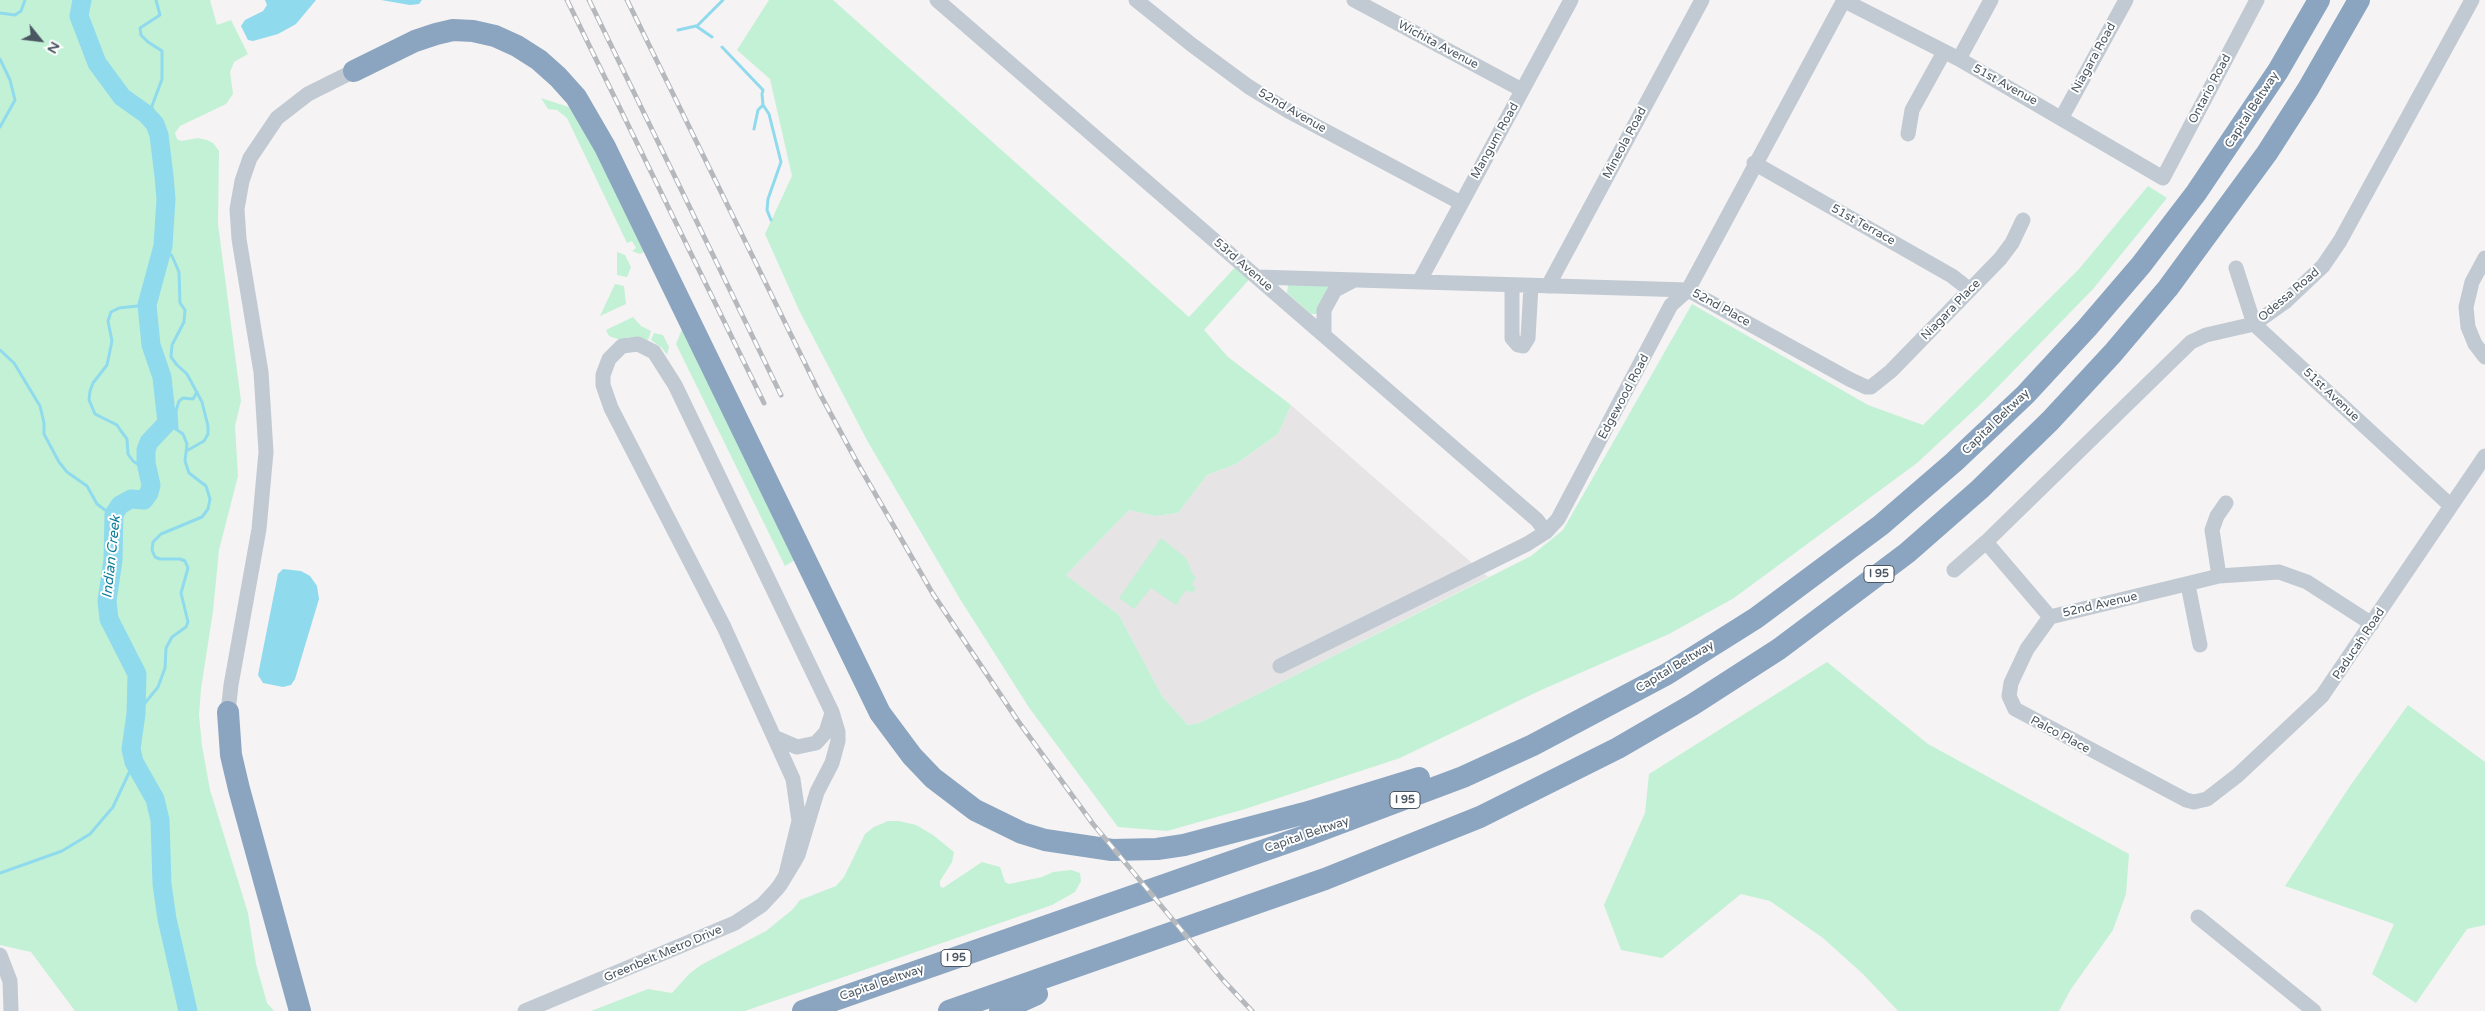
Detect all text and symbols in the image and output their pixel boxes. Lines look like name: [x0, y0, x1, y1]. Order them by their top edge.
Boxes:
north arrow: [15, 15, 65, 65]
street label: Wichita Avenue: [1395, 18, 1481, 72]
street label: Niagara Road: [2069, 20, 2119, 96]
text: N: [43, 38, 64, 57]
street label: Ontario Road: [2186, 52, 2234, 126]
street label: 51st Avenue: [1970, 61, 2040, 109]
street label: Capital Beltway: [2222, 69, 2282, 151]
street label: 52nd Avenue: [1255, 86, 1329, 136]
street label: Mangum Road: [1468, 100, 1522, 182]
street label: Mineola Road: [1600, 105, 1650, 181]
street label: 51st Terrace: [1829, 202, 1897, 248]
street label: 53rd Avenue: [1211, 236, 1275, 294]
street label: Odessa Road: [2255, 265, 2323, 325]
street label: Niagara Place: [1918, 277, 1984, 343]
street label: 52nd Place: [1690, 286, 1752, 330]
street label: Edgewood Road: [1596, 352, 1652, 442]
street label: 51st Avenue: [2300, 365, 2362, 425]
street label: Capital Beltway: [1959, 386, 2033, 458]
water label: Indian Creek: [99, 515, 125, 599]
road number: I 95: [1864, 566, 1894, 582]
street label: 52nd Avenue: [2061, 589, 2139, 621]
street label: Paducah Road: [2330, 606, 2388, 682]
street label: Capital Beltway: [1634, 638, 1716, 696]
street label: Palco Place: [2028, 713, 2092, 757]
road number: I 95: [1390, 792, 1420, 808]
street label: Capital Beltway: [1263, 814, 1351, 856]
street label: Greenbelt Metro Drive: [602, 923, 724, 985]
road number: I 95: [941, 950, 971, 966]
street label: Capital Beltway: [838, 962, 926, 1004]

